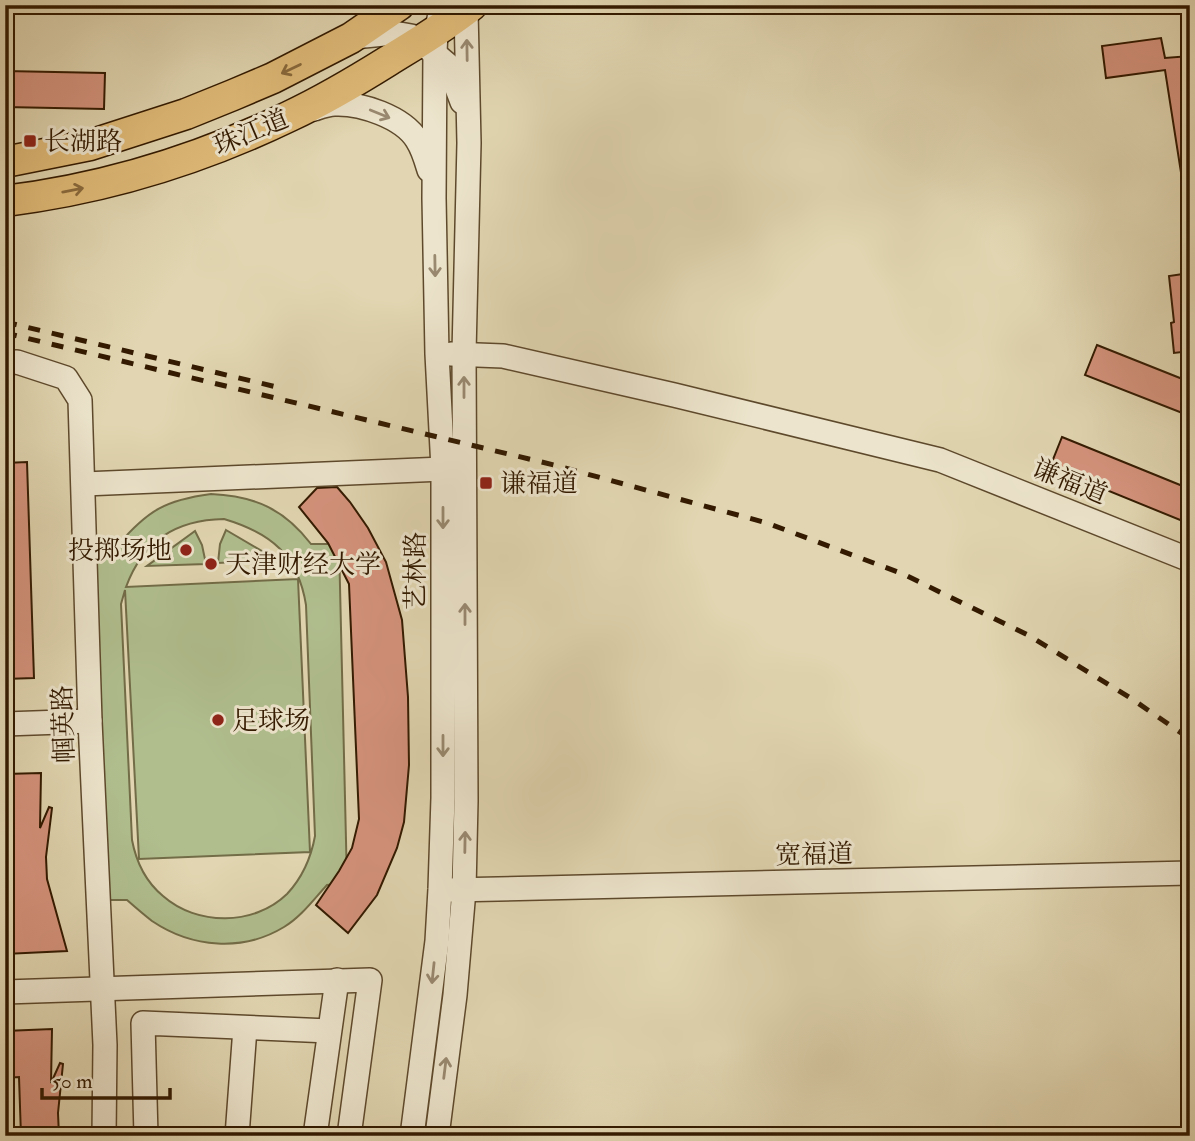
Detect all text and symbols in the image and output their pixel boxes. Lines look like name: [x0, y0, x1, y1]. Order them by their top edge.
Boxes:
one-way arrow: [460, 39, 474, 62]
one-way arrow: [281, 62, 302, 76]
street label: 珠江道: [209, 103, 294, 163]
one-way arrow: [369, 108, 390, 121]
place label: 长湖路: [44, 126, 122, 158]
marker: 长湖路: [22, 133, 38, 149]
one-way arrow: [61, 183, 84, 196]
one-way arrow: [428, 255, 442, 278]
one-way arrow: [457, 375, 471, 398]
street label: 谦福道: [1027, 452, 1112, 511]
place label: 谦福道: [500, 468, 578, 500]
marker: 谦福道: [478, 475, 494, 491]
one-way arrow: [436, 506, 450, 529]
street label: 艺林路: [400, 532, 432, 610]
place label: 投掷场地: [68, 535, 172, 567]
marker: 投掷场地: [178, 542, 194, 558]
place label: 天津财经大学: [225, 549, 381, 581]
marker: 天津财经大学: [203, 556, 219, 572]
one-way arrow: [458, 603, 472, 626]
street label: 帼英路: [47, 684, 81, 764]
place label: 足球场: [232, 705, 310, 737]
marker: 足球场: [210, 712, 226, 728]
one-way arrow: [436, 734, 450, 757]
one-way arrow: [458, 830, 472, 853]
street label: 宽福道: [775, 838, 853, 872]
one-way arrow: [427, 961, 440, 984]
scale bar: [42, 1057, 170, 1101]
one-way arrow: [439, 1057, 452, 1080]
text: 50 m: [52, 1068, 93, 1095]

